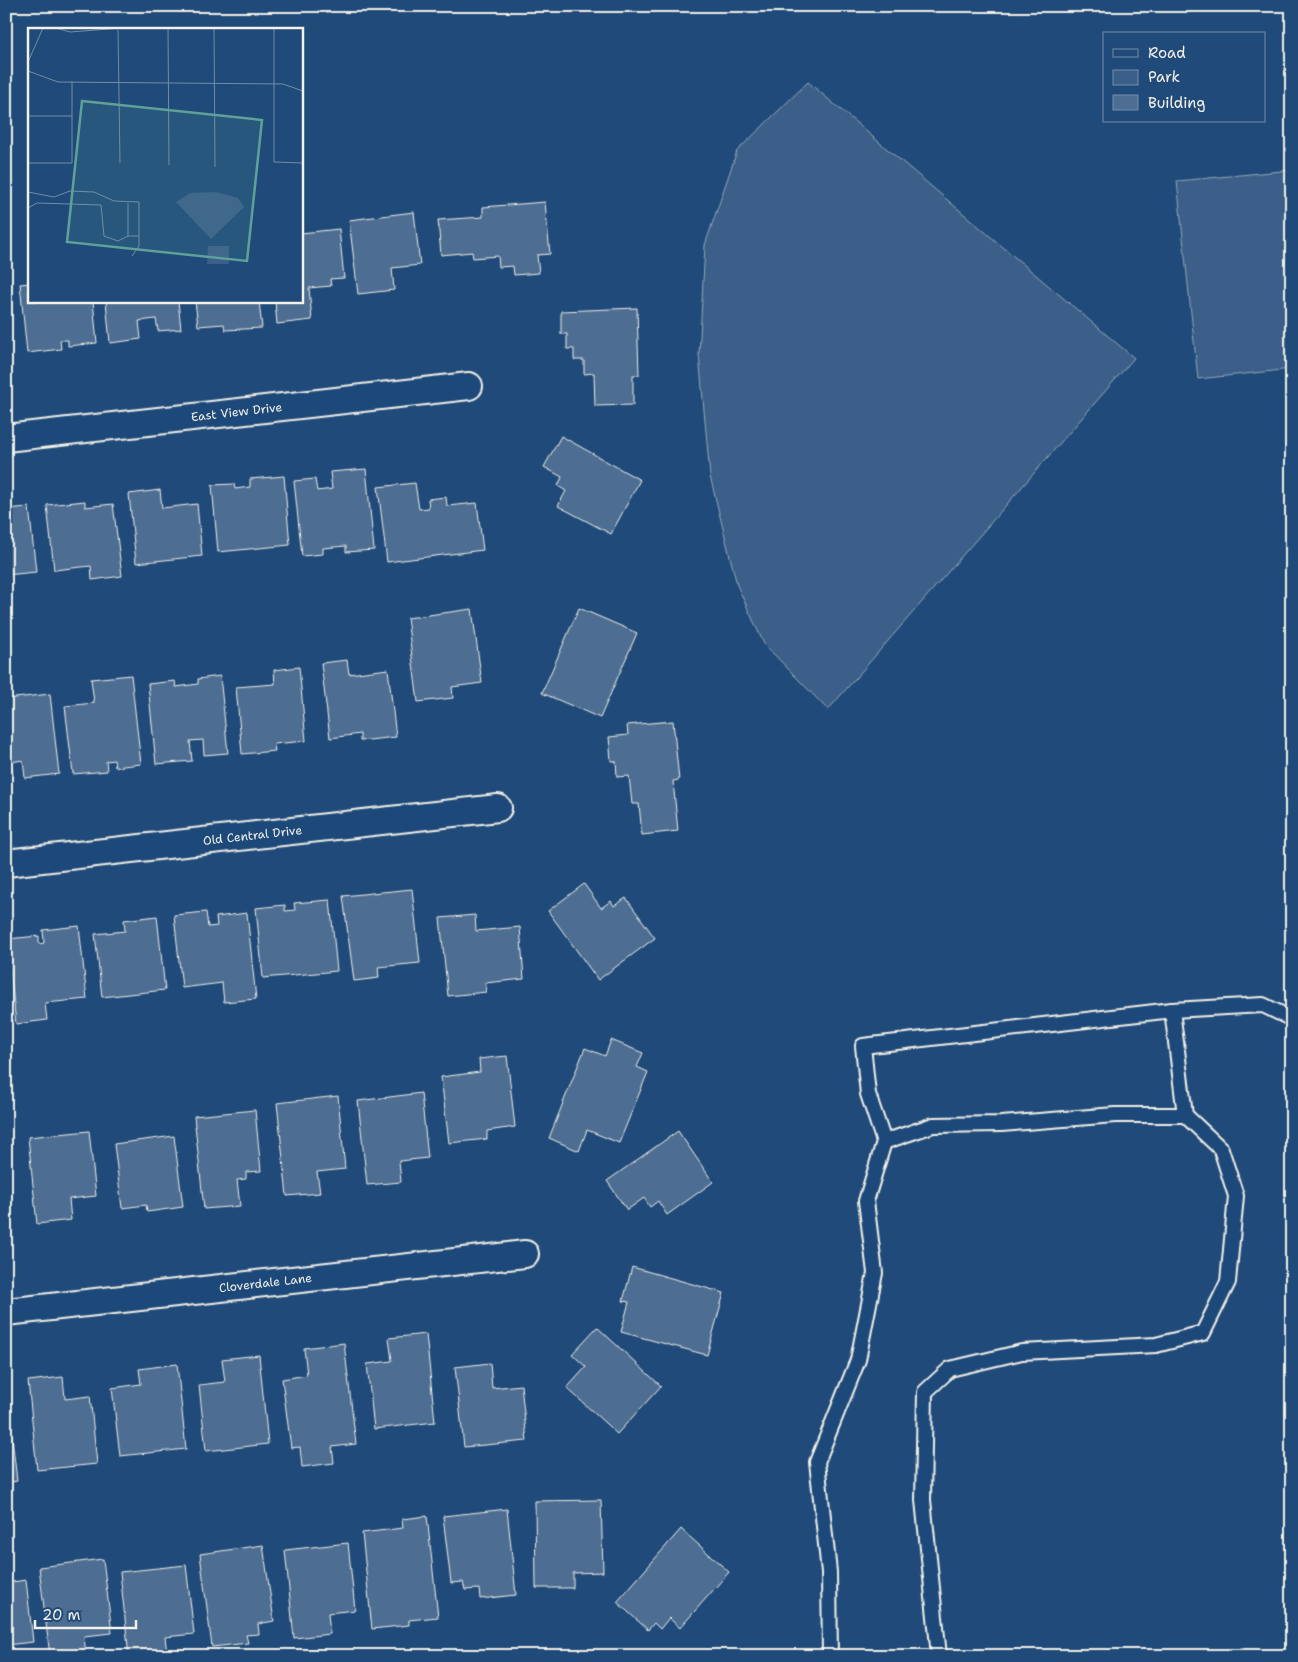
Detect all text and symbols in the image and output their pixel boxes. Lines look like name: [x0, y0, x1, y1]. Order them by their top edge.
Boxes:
inset map: [28, 28, 302, 302]
legend: [1103, 32, 1266, 122]
text: Road: [1148, 43, 1186, 63]
text: Park: [1148, 67, 1180, 87]
text: Building: [1148, 93, 1205, 113]
street label: East View Drive: [190, 399, 283, 425]
street label: Old Central Drive: [202, 822, 303, 849]
street label: Cloverdale Lane: [218, 1270, 313, 1296]
scale bar: [35, 1597, 136, 1629]
text: 20 m: [42, 1605, 81, 1625]

